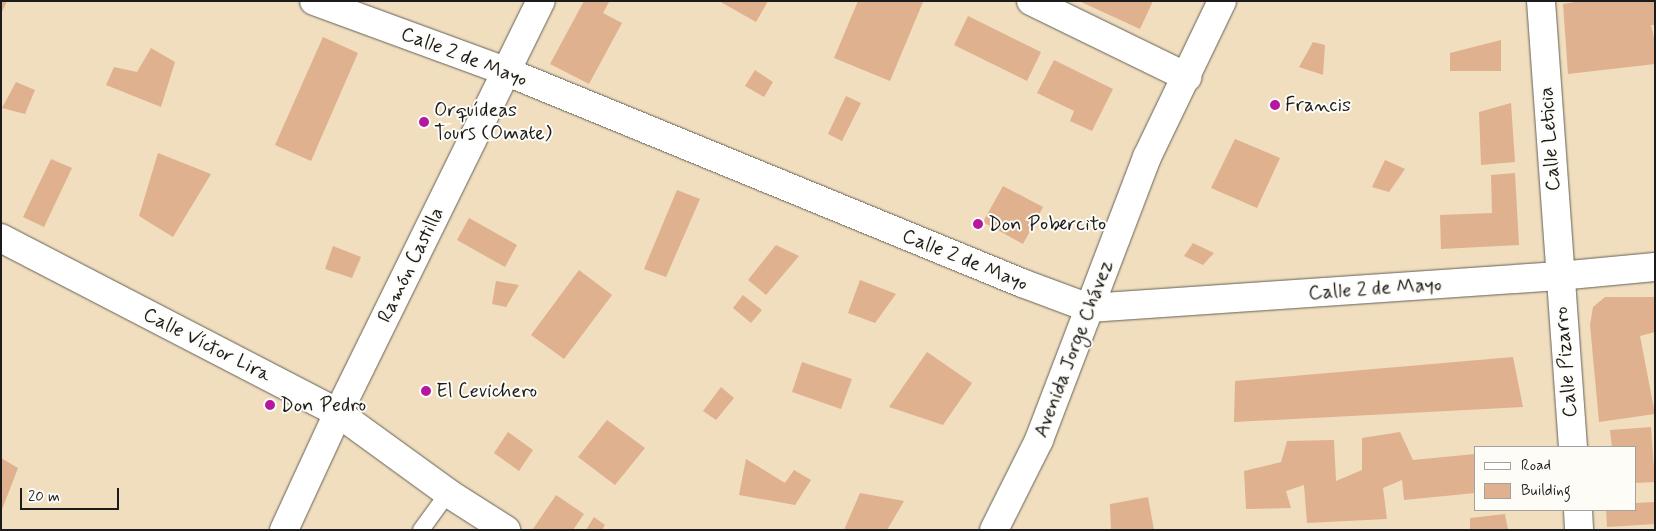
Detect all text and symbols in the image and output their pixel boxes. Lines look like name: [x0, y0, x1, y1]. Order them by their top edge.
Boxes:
street label: Calle 2 de Mayo: [397, 22, 531, 92]
street label: Calle Leticia: [1534, 86, 1566, 192]
place label: Francis: [1285, 93, 1351, 117]
place label: Orquídeas Tours (Omate): [434, 98, 552, 145]
marker: Francis: [1269, 99, 1281, 111]
marker: Orquídeas Tours (Omate): [418, 116, 430, 128]
street label: Ramón Castilla: [372, 202, 450, 328]
place label: Don Pobercito: [988, 212, 1103, 236]
marker: Don Pobercito: [972, 218, 984, 230]
street label: Calle 2 de Mayo: [898, 224, 1032, 296]
street label: Avenida Jorge Chávez: [1029, 257, 1119, 441]
street label: Calle 2 de Mayo: [1307, 272, 1443, 306]
street label: Calle Víctor Lira: [140, 303, 274, 387]
street label: Calle Pizarro: [1549, 306, 1583, 418]
place label: El Cevichero: [436, 379, 542, 403]
marker: El Cevichero: [420, 385, 432, 397]
place label: Don Pedro: [280, 393, 365, 417]
marker: Don Pedro: [264, 399, 276, 411]
legend: [1474, 446, 1636, 511]
text: Road: [1521, 456, 1551, 476]
scale bar: [22, 478, 121, 510]
text: Building: [1521, 481, 1571, 501]
text: 20 m: [28, 487, 60, 507]

